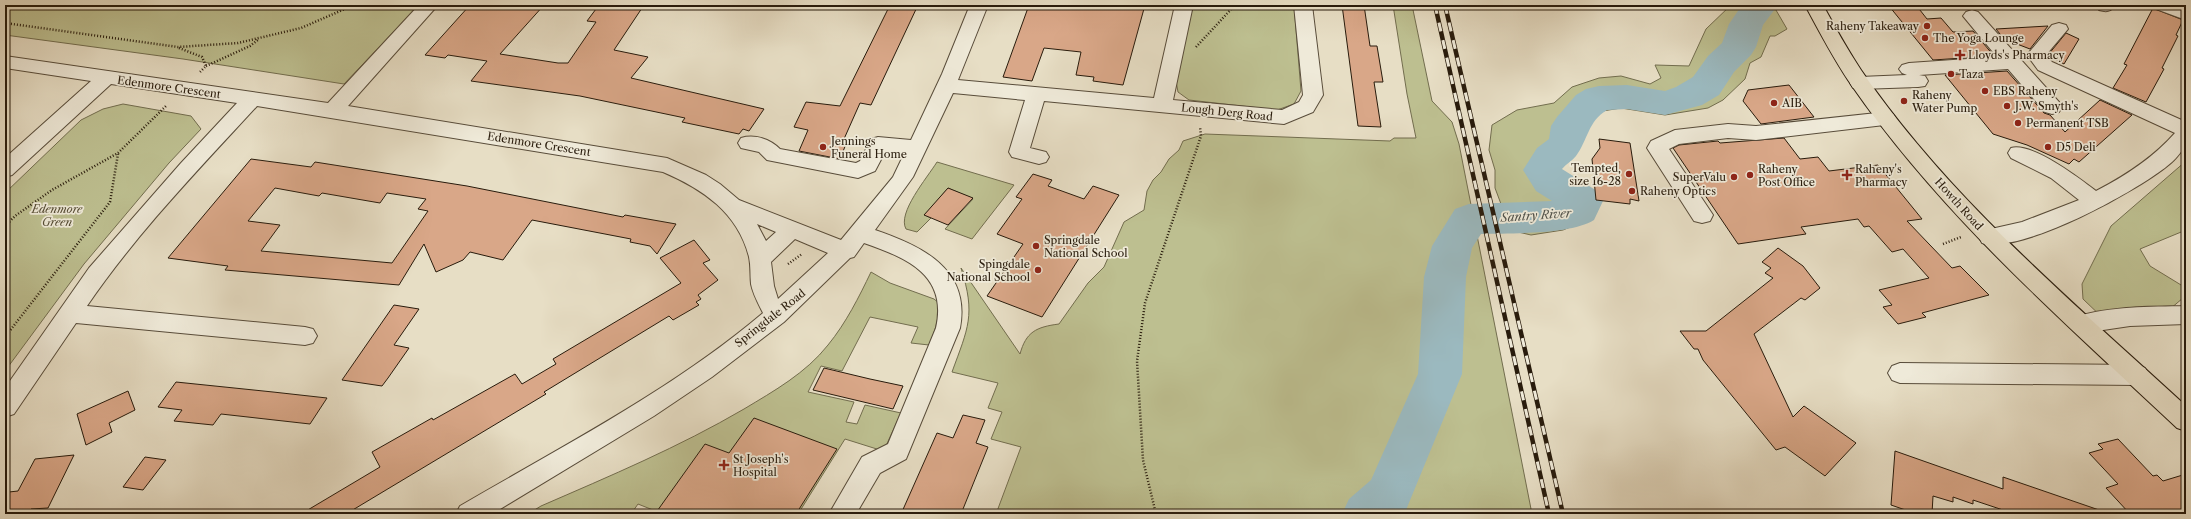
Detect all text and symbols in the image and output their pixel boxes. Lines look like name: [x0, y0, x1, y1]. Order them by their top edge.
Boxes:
place label: Raheny Takeaway: [1826, 19, 1920, 33]
marker: Raheny Takeaway: [1922, 21, 1932, 31]
place label: The Yoga Lounge: [1933, 31, 2024, 45]
marker: The Yoga Lounge: [1920, 33, 1930, 43]
place label: Lloyds's Pharmacy: [1968, 48, 2065, 62]
marker: Lloyds's Pharmacy: [1955, 50, 1965, 60]
place label: Taza: [1959, 67, 1984, 81]
marker: Taza: [1946, 69, 1956, 79]
street label: Edenmore Crescent: [116, 73, 222, 101]
place label: EBS Raheny: [1993, 84, 2058, 98]
marker: EBS Raheny: [1980, 86, 1990, 96]
place label: Raheny Water Pump: [1911, 88, 1978, 115]
place label: AIB: [1781, 96, 1802, 110]
marker: Raheny Water Pump: [1899, 96, 1909, 106]
marker: AIB: [1769, 98, 1779, 108]
place label: J.W. Smyth's: [2013, 99, 2079, 113]
street label: Lough Derg Road: [1181, 100, 1274, 124]
marker: J.W. Smyth's: [2002, 101, 2012, 111]
place label: Permanent TSB: [2026, 116, 2109, 130]
marker: Permanent TSB: [2013, 118, 2023, 128]
street label: Edenmore Crescent: [486, 129, 592, 159]
place label: Jennings Funeral Home: [829, 134, 907, 161]
place label: D5 Deli: [2056, 140, 2096, 154]
marker: Jennings Funeral Home: [818, 142, 828, 152]
marker: D5 Deli: [2043, 142, 2053, 152]
place label: Tempted, size 16-28: [1569, 161, 1621, 188]
place label: Raheny Post Office: [1758, 162, 1815, 189]
place label: Raheny's Pharmacy: [1855, 162, 1908, 189]
marker: Tempted, size 16-28: [1624, 169, 1634, 179]
place label: SuperValu: [1673, 170, 1726, 184]
marker: Raheny Post Office: [1745, 170, 1755, 180]
marker: Raheny's Pharmacy: [1842, 170, 1852, 180]
marker: SuperValu: [1729, 172, 1739, 182]
street label: Howth Road: [1932, 175, 1986, 233]
place label: Raheny Optics: [1640, 184, 1716, 198]
marker: Raheny Optics: [1627, 186, 1637, 196]
park label: Edenmore Green: [31, 202, 83, 229]
water label: Santry River: [1499, 205, 1573, 225]
place label: Springdale National School: [1044, 233, 1128, 260]
marker: Springdale National School: [1031, 241, 1041, 251]
place label: Spingdale National School: [947, 257, 1031, 284]
marker: Spingdale National School: [1033, 265, 1043, 275]
street label: Springdale Road: [732, 286, 808, 350]
place label: St Joseph's Hospital: [733, 452, 789, 479]
marker: St Joseph's Hospital: [718, 459, 730, 471]

